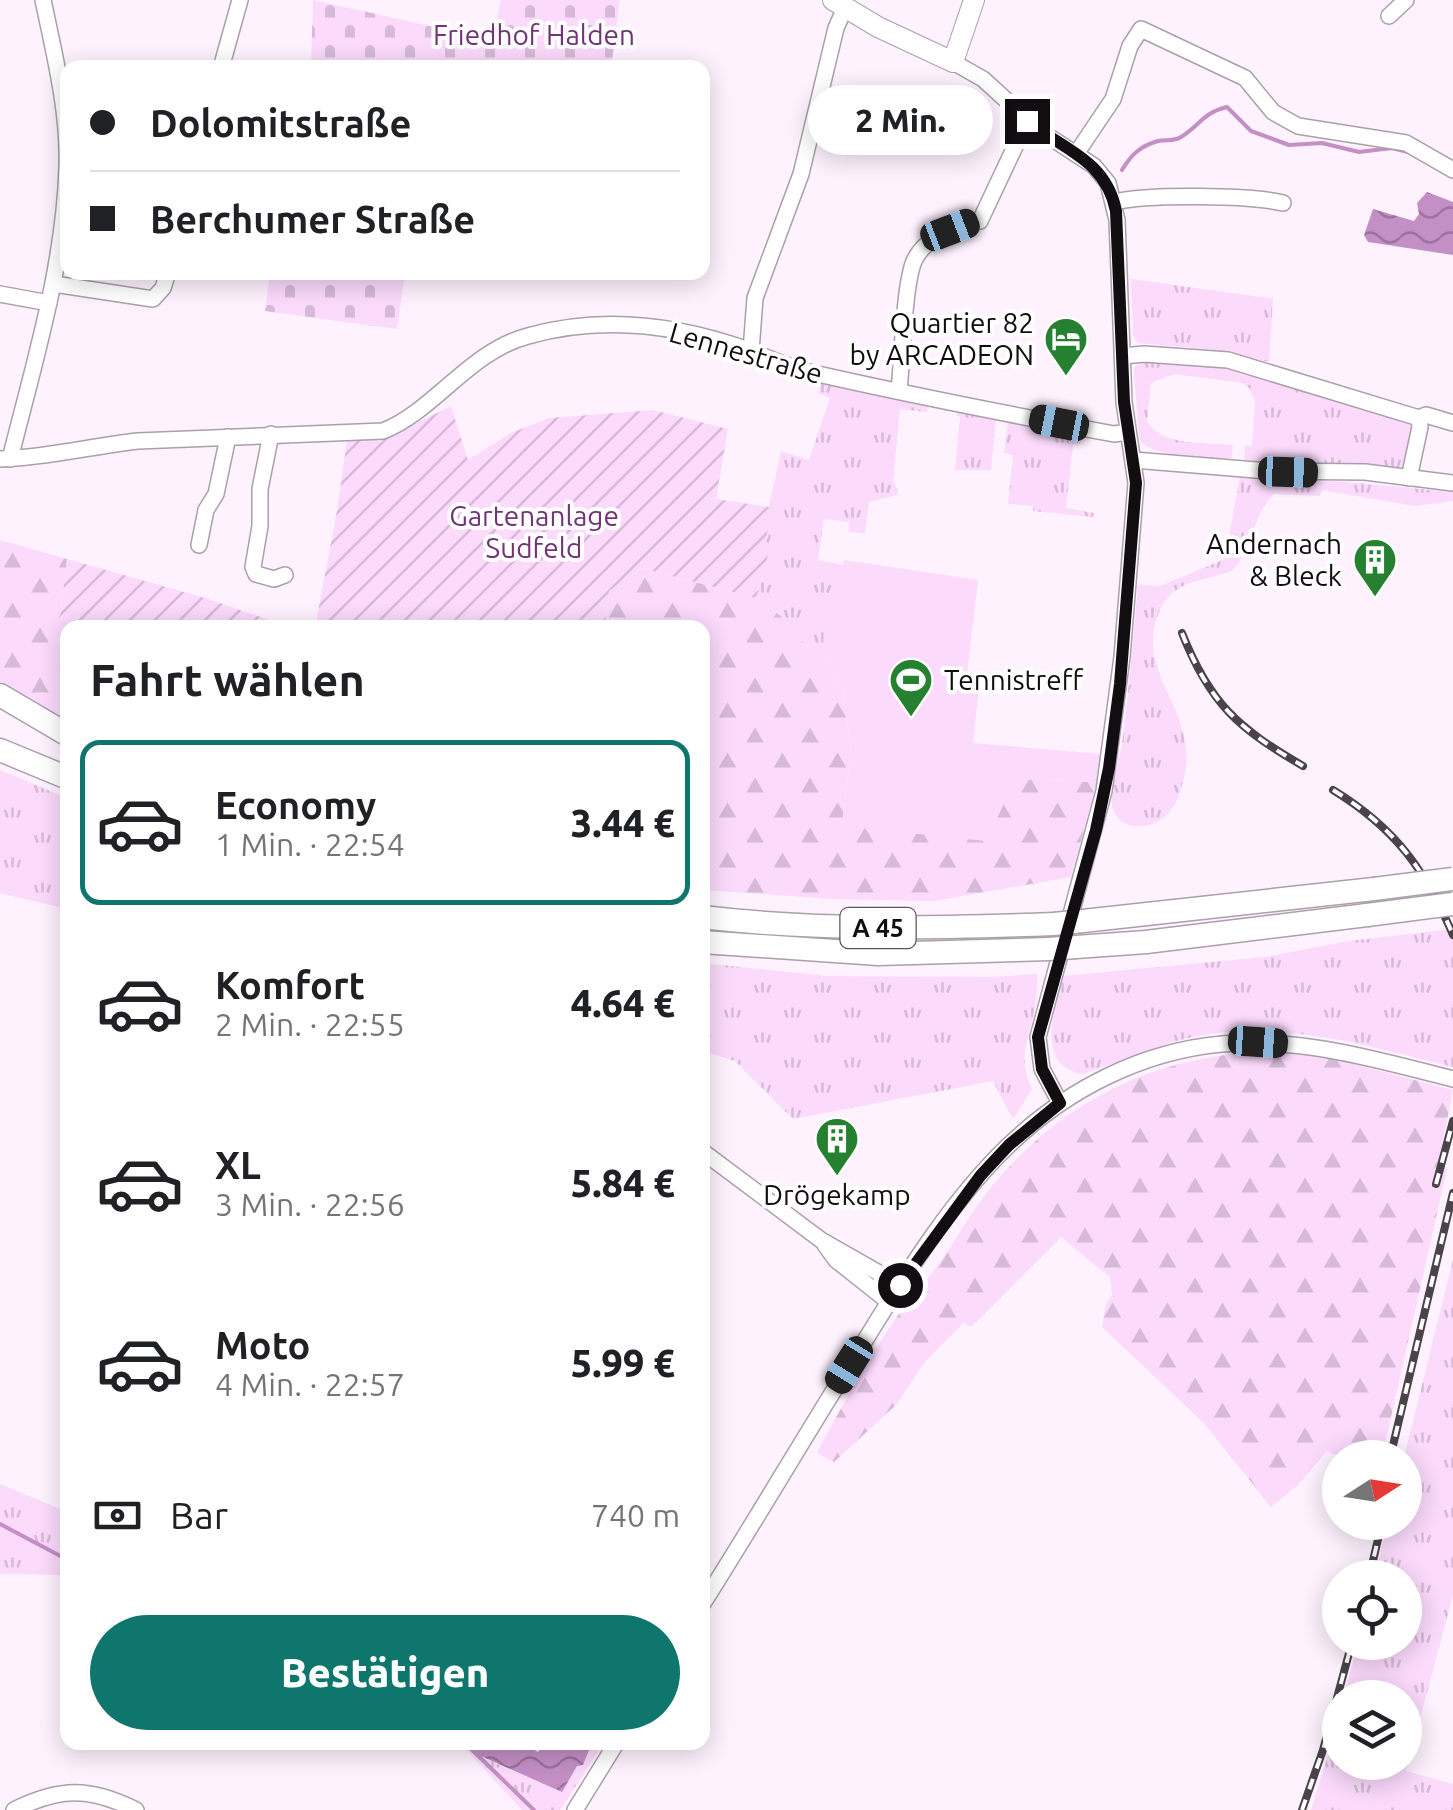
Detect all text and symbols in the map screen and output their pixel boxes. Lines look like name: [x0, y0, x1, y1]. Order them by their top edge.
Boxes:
park label: Friedhof Halden: [433, 19, 635, 50]
callout: 2 Min.: [807, 86, 992, 156]
route end: [1005, 99, 1050, 144]
text: Dolomitstraße: [150, 102, 411, 144]
text: 2 Min.: [855, 102, 946, 138]
text: Berchumer Straße: [150, 198, 475, 240]
car: [917, 205, 983, 255]
place label: Quartier 82 by ARCADEON: [850, 307, 1034, 370]
street label: Lennestraße: [666, 316, 826, 389]
hotel icon: Quartier 82 by ARCADEON: [1043, 316, 1089, 377]
car: [1027, 403, 1091, 443]
car: [1257, 456, 1319, 488]
park label: Gartenanlage Sudfeld: [449, 500, 619, 563]
place label: Andernach & Bleck: [1206, 528, 1342, 591]
building icon: Andernach & Bleck: [1352, 537, 1398, 598]
text: Fahrt wählen: [90, 654, 365, 705]
sports icon: Tennistreff: [888, 657, 934, 718]
place label: Tennistreff: [944, 664, 1084, 695]
icon: car: [95, 778, 185, 868]
text: Economy: [215, 784, 376, 826]
text: 3.44 €: [571, 802, 675, 844]
text: 1 Min. · 22:54: [215, 826, 405, 862]
road number: A 45: [840, 908, 916, 948]
icon: car: [95, 958, 185, 1048]
text: Komfort: [215, 964, 365, 1006]
text: 4.64 €: [571, 982, 675, 1024]
text: 2 Min. · 22:55: [215, 1006, 405, 1042]
car: [1227, 1025, 1289, 1059]
building icon: Drögekamp: [814, 1116, 860, 1177]
icon: car: [95, 1138, 185, 1228]
text: XL: [215, 1144, 261, 1186]
text: 5.84 €: [571, 1162, 675, 1204]
place label: Drögekamp: [763, 1179, 911, 1210]
text: 3 Min. · 22:56: [215, 1186, 405, 1222]
route start: [878, 1263, 923, 1308]
icon: car: [95, 1318, 185, 1408]
text: Moto: [215, 1324, 310, 1366]
car: [820, 1332, 878, 1398]
text: 5.99 €: [571, 1342, 675, 1384]
text: 4 Min. · 22:57: [215, 1366, 405, 1402]
north arrow: [1322, 1440, 1422, 1540]
map controls: [1322, 1440, 1422, 1780]
icon: cash: [90, 1488, 145, 1543]
text: Bar: [170, 1494, 228, 1536]
text: 740 m: [591, 1497, 680, 1533]
button: locate: [1322, 1560, 1422, 1660]
button: Bestätigen: [90, 1615, 680, 1730]
button: layers: [1322, 1680, 1422, 1780]

